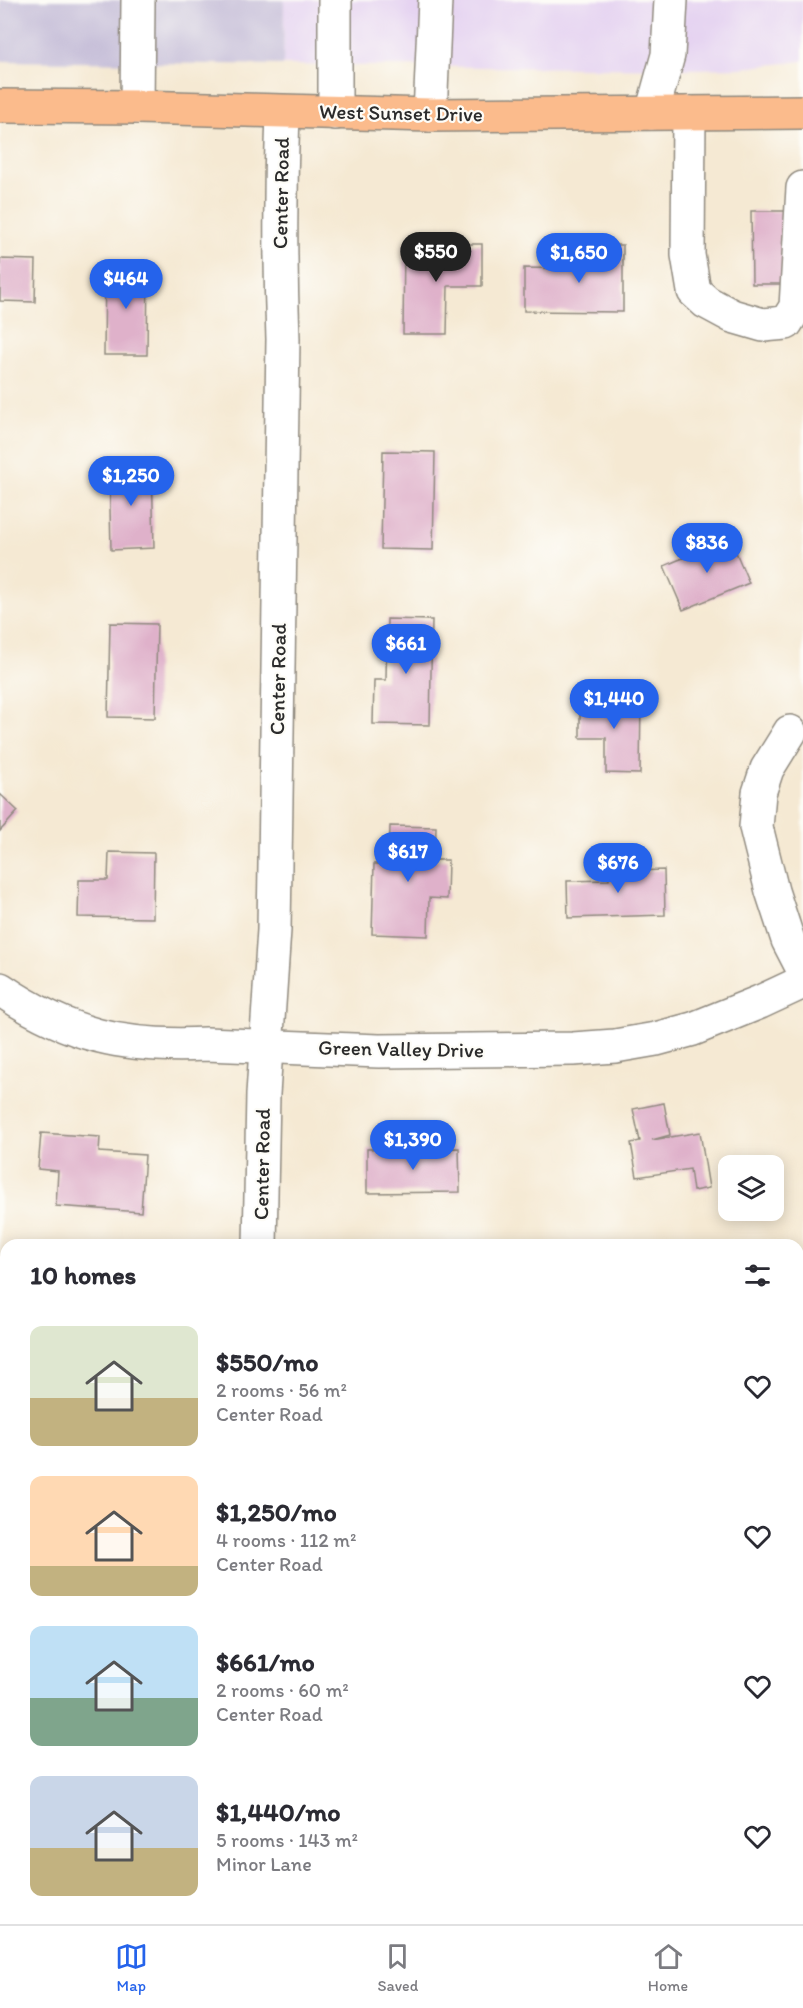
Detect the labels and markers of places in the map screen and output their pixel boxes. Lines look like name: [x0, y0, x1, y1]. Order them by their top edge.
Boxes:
pin: $550: [400, 232, 472, 283]
pin: $1,650: [530, 233, 628, 284]
pin: $464: [90, 259, 162, 310]
pin: $1,250: [82, 456, 180, 507]
pin: $836: [671, 523, 743, 574]
pin: $661: [370, 624, 442, 675]
pin: $1,440: [565, 679, 663, 730]
pin: $617: [372, 832, 444, 883]
pin: $676: [582, 843, 654, 894]
pin: $1,390: [364, 1120, 462, 1171]

